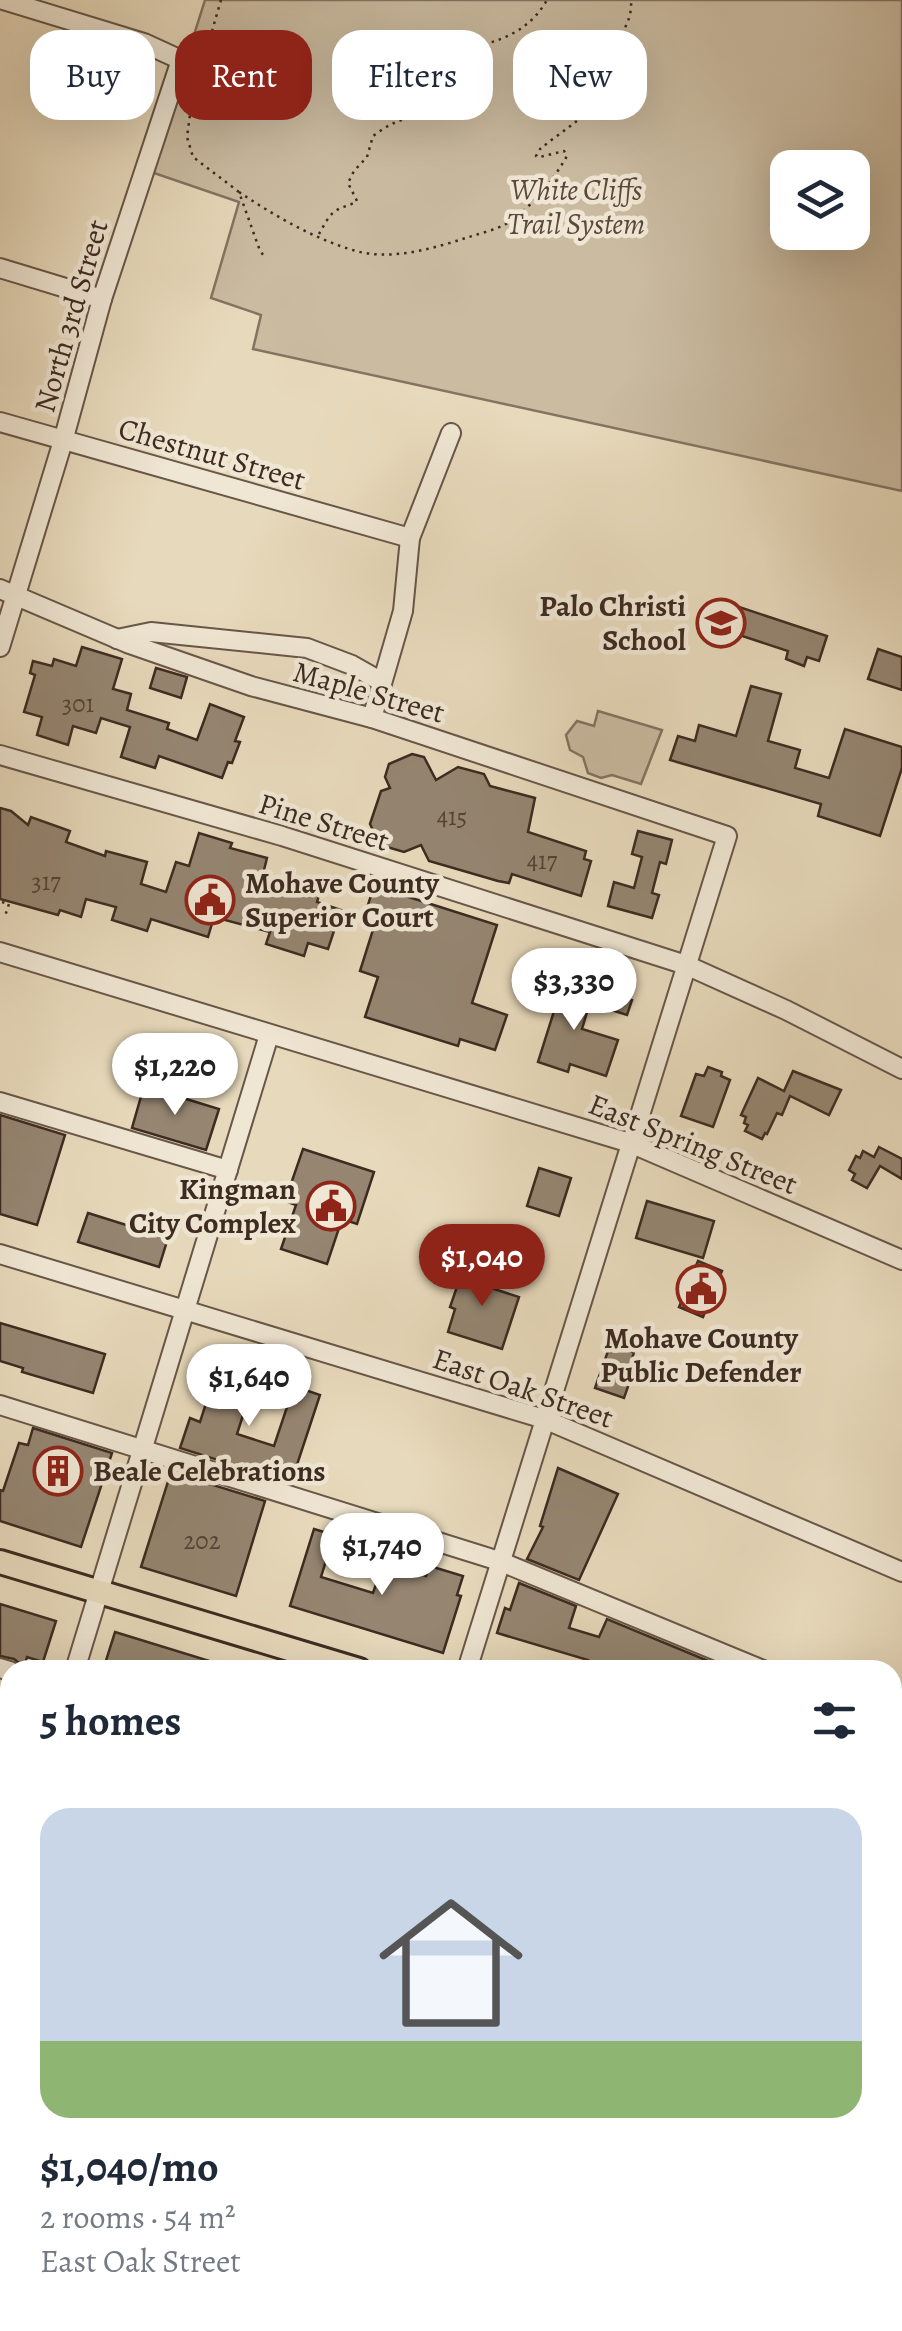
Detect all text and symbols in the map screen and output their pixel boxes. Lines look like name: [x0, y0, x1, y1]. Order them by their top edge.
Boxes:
chip: Buy: [30, 30, 155, 120]
chip: Rent: [175, 30, 312, 120]
chip: Filters: [332, 30, 493, 120]
chip: New: [513, 30, 647, 120]
map controls: [770, 150, 870, 250]
button: layers: [770, 150, 870, 250]
park label: White Cliffs Trail System: [507, 170, 645, 244]
street label: North 3rd Street: [24, 215, 118, 417]
street label: Chestnut Street: [114, 408, 310, 500]
place label: Palo Christi School: [539, 586, 686, 660]
school or university icon: Palo Christi School: [695, 597, 747, 649]
street label: Maple Street: [289, 651, 449, 733]
house number: 301: [62, 687, 94, 721]
street label: Pine Street: [254, 783, 394, 861]
house number: 415: [437, 800, 467, 834]
house number: 417: [527, 844, 558, 878]
place label: Mohave County Superior Court: [245, 863, 440, 937]
house number: 317: [31, 865, 61, 899]
public building icon: Mohave County Superior Court: [184, 874, 236, 926]
pin: $3,330: [493, 948, 655, 1033]
text: $3,330: [534, 958, 614, 1002]
pin: $1,220: [94, 1033, 256, 1118]
text: $1,220: [134, 1043, 216, 1087]
street label: East Spring Street: [583, 1084, 803, 1204]
place label: Kingman City Complex: [129, 1169, 296, 1243]
public building icon: Kingman City Complex: [305, 1180, 357, 1232]
pin: $1,040: [401, 1224, 563, 1309]
text: $1,040: [441, 1234, 523, 1278]
public building icon: Mohave County Public Defender: [675, 1263, 727, 1315]
place label: Mohave County Public Defender: [600, 1318, 802, 1392]
street label: East Oak Street: [427, 1338, 619, 1438]
pin: $1,640: [168, 1344, 330, 1429]
text: $1,640: [208, 1354, 290, 1398]
building icon: Beale Celebrations: [32, 1445, 84, 1497]
place label: Beale Celebrations: [93, 1451, 326, 1491]
pin: $1,740: [301, 1513, 463, 1598]
text: $1,740: [342, 1523, 422, 1567]
house number: 202: [183, 1524, 221, 1558]
text: 5 homes: [40, 1692, 181, 1749]
icon: filters: [807, 1693, 862, 1748]
icon: home: [361, 1873, 541, 2053]
text: $1,040/mo: [40, 2138, 219, 2195]
text: 2 rooms · 54 m²: [40, 2195, 236, 2239]
text: East Oak Street: [40, 2239, 241, 2283]

